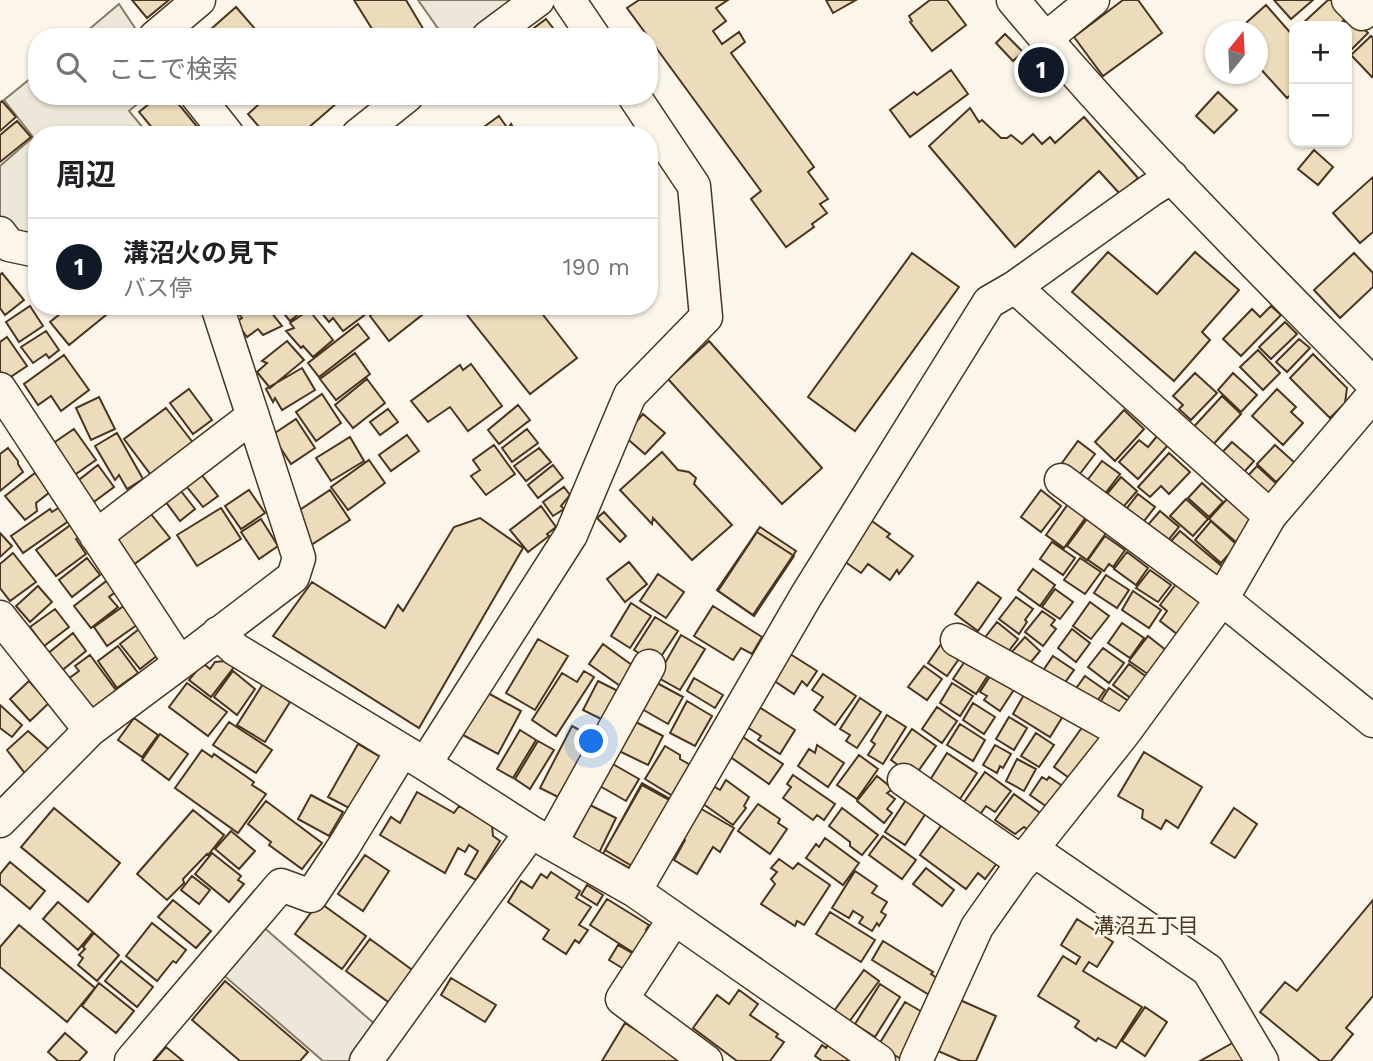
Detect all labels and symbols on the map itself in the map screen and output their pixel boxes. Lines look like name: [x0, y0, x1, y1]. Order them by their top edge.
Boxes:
north arrow: [1205, 21, 1268, 84]
pin: 1: [1018, 44, 1064, 96]
your location: [574, 724, 608, 758]
district label: 溝沼五丁目: [1094, 913, 1199, 938]

